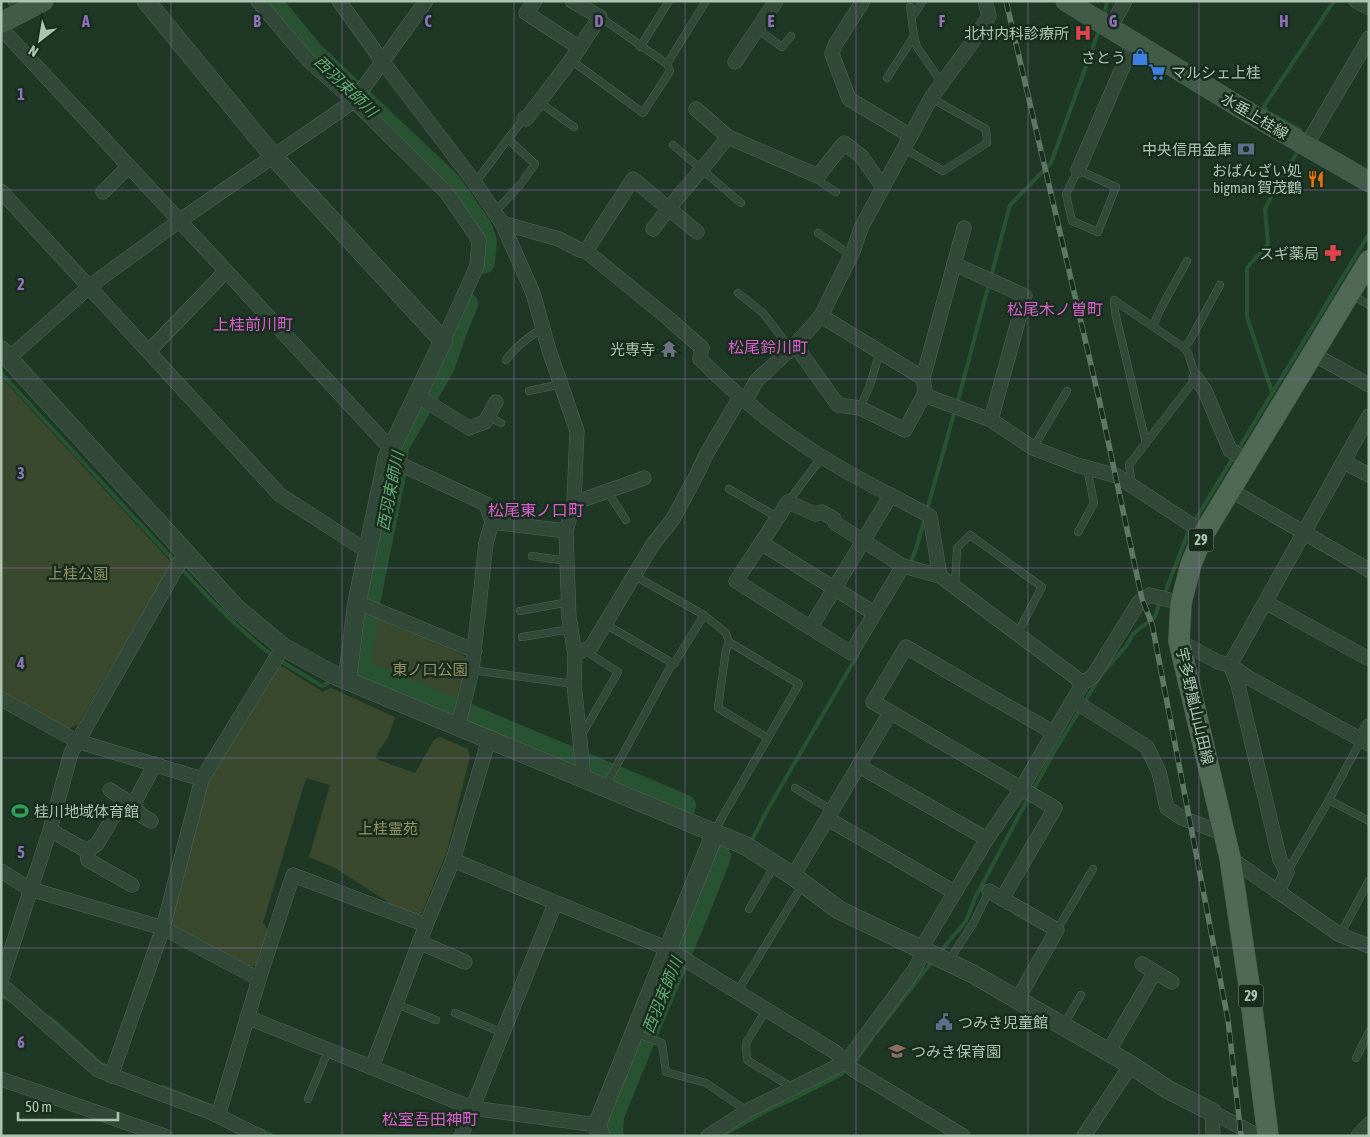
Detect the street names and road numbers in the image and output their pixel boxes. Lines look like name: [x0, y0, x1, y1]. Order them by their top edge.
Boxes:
street label: 水垂上桂線: [1218, 89, 1292, 143]
road number: 29: [1188, 528, 1214, 552]
street label: 宇多野嵐山山田線: [1173, 646, 1217, 766]
road number: 29: [1238, 984, 1264, 1008]

